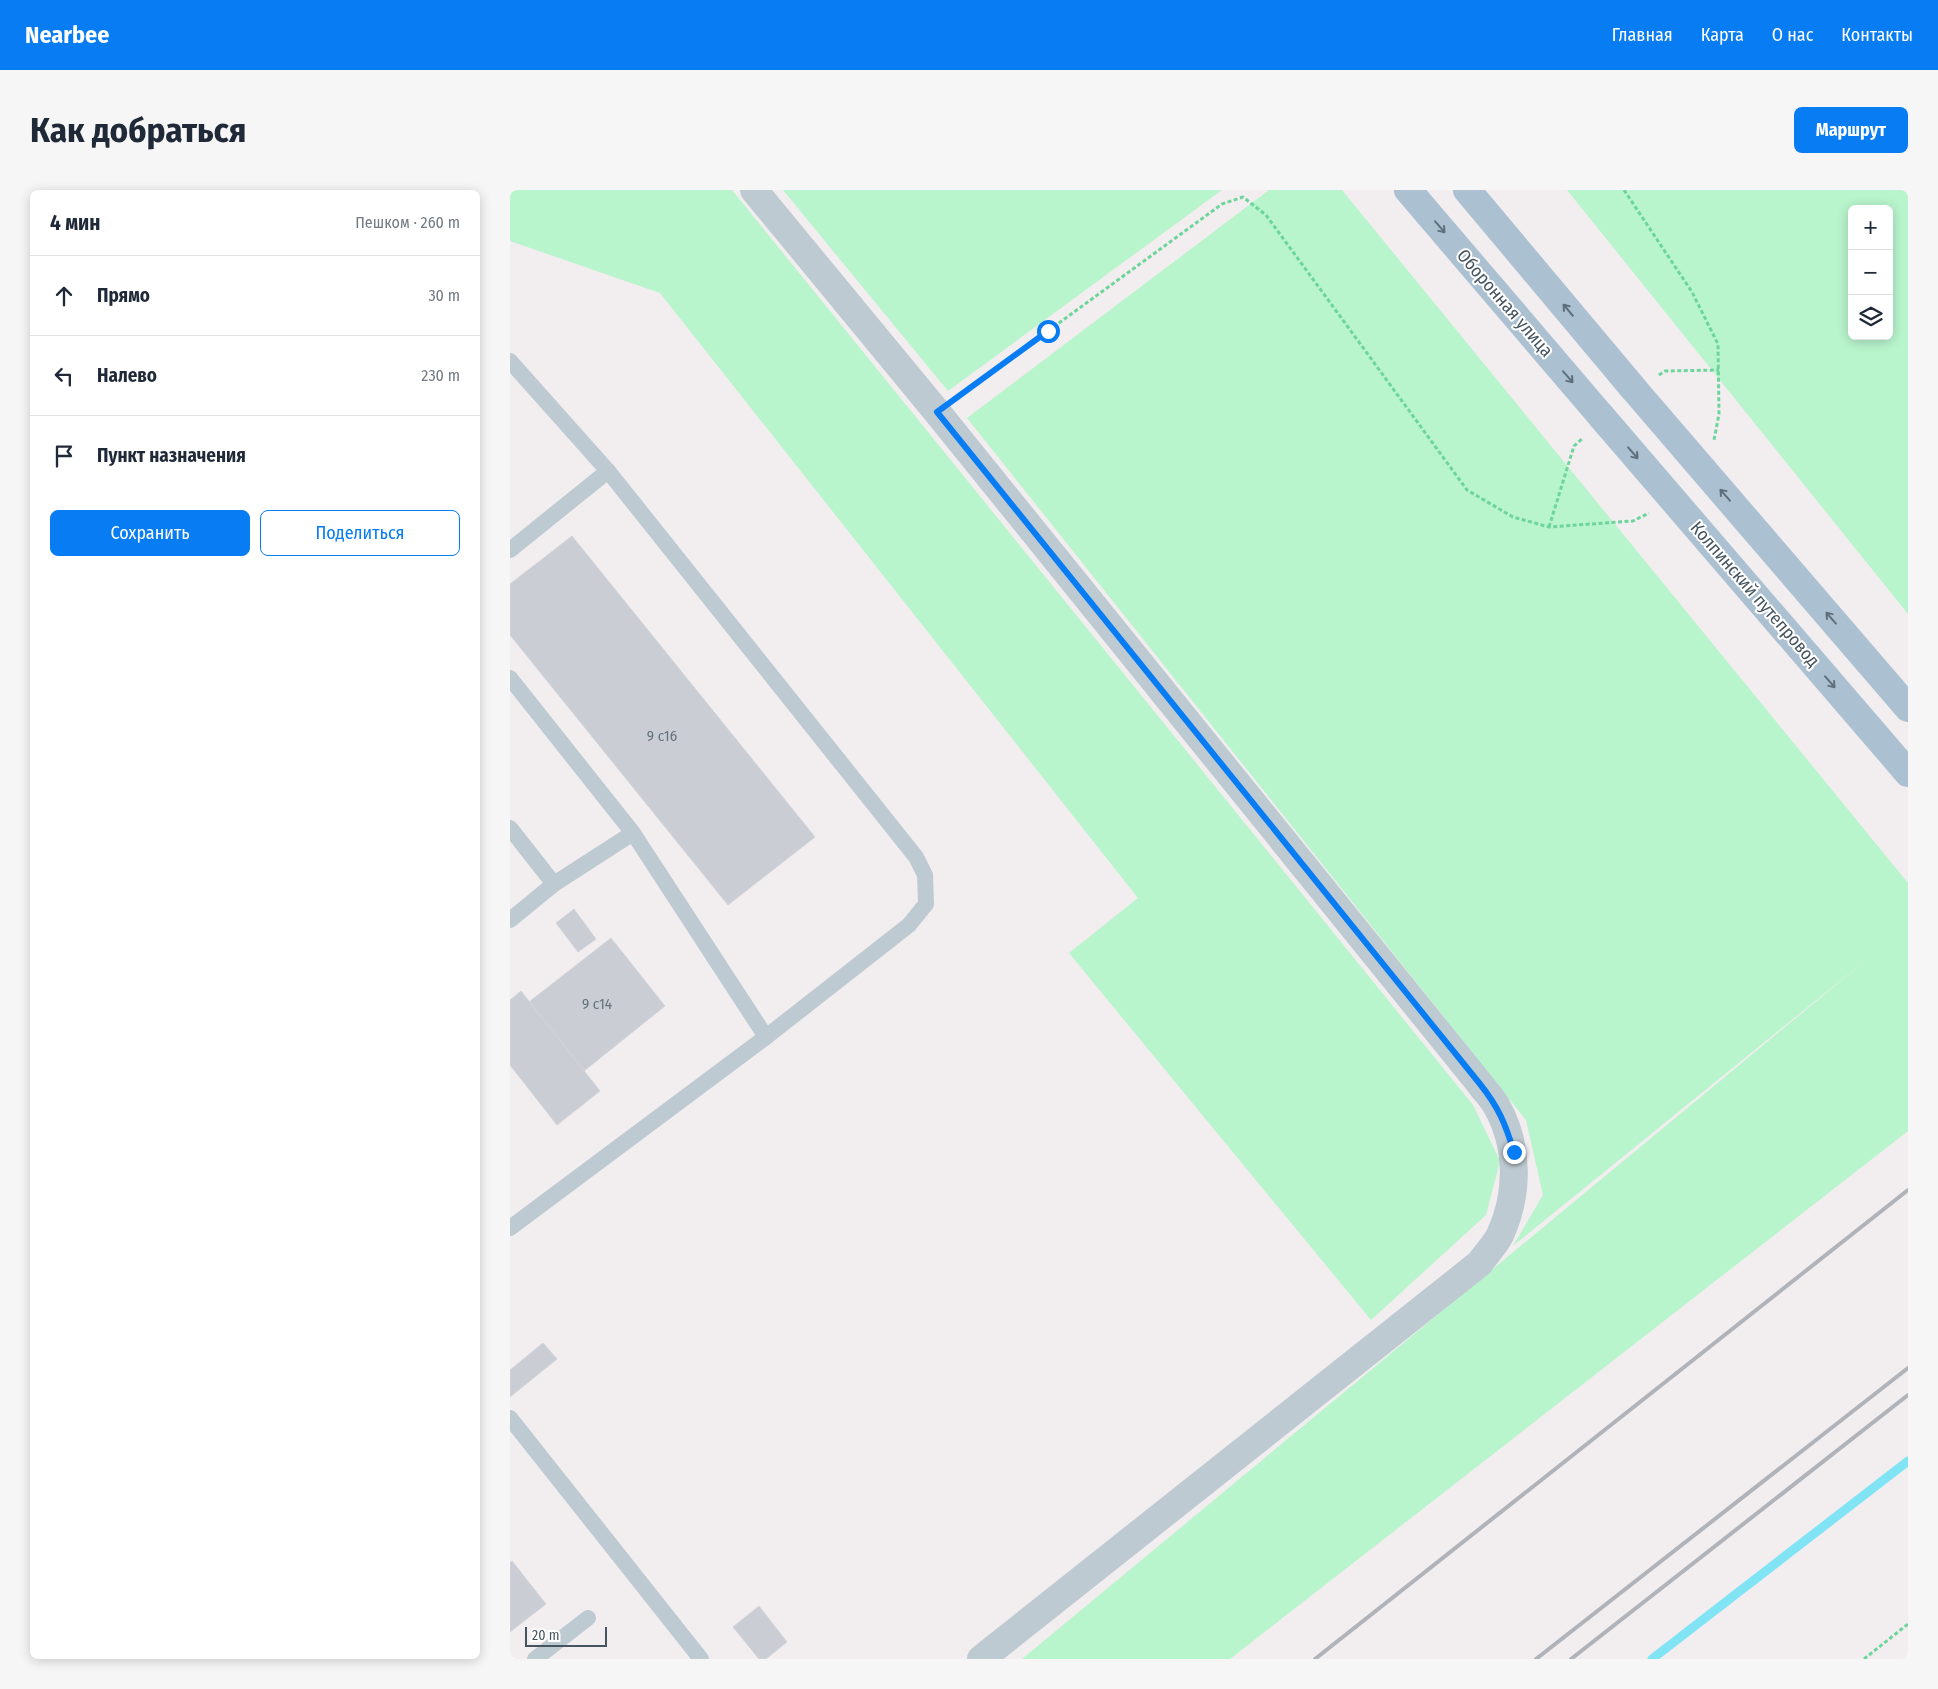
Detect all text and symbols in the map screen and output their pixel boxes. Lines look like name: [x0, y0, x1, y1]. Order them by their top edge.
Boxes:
text: Nearbee: [25, 21, 109, 49]
text: Главная: [1612, 24, 1673, 46]
text: Карта: [1701, 24, 1744, 46]
text: О нас: [1772, 24, 1813, 46]
text: Контакты: [1841, 24, 1913, 46]
button: Маршрут: [1794, 107, 1908, 153]
text: Как добраться: [30, 109, 247, 151]
map controls: [1848, 205, 1893, 340]
button: +: [1848, 205, 1893, 250]
text: 4 мин: [50, 210, 100, 236]
text: Пешком · 260 m: [355, 213, 460, 232]
one-way arrow: [1434, 220, 1445, 233]
street label: Оборонная улица: [1452, 245, 1558, 361]
button: −: [1848, 250, 1893, 295]
icon: ahead: [50, 282, 78, 310]
text: Прямо: [97, 284, 150, 307]
text: 30 m: [428, 286, 460, 305]
button: layers: [1848, 295, 1893, 340]
one-way arrow: [1562, 304, 1573, 317]
route start: [1037, 320, 1060, 343]
icon: left: [50, 362, 78, 390]
text: Налево: [97, 364, 157, 387]
text: 230 m: [421, 366, 460, 385]
one-way arrow: [1562, 370, 1573, 383]
icon: arrive: [50, 442, 78, 470]
text: Пункт назначения: [97, 444, 246, 467]
one-way arrow: [1627, 446, 1639, 459]
one-way arrow: [1719, 488, 1731, 501]
button: Сохранить: [50, 510, 250, 556]
button: Поделиться: [260, 510, 460, 556]
street label: Колпинский путепровод: [1686, 517, 1824, 671]
one-way arrow: [1825, 612, 1836, 625]
one-way arrow: [1824, 675, 1835, 688]
house number: 9 с16: [647, 727, 677, 745]
house number: 9 с14: [582, 995, 612, 1013]
route end: [1503, 1141, 1526, 1164]
scale bar: [525, 1624, 608, 1647]
text: 20 m: [532, 1627, 560, 1644]

